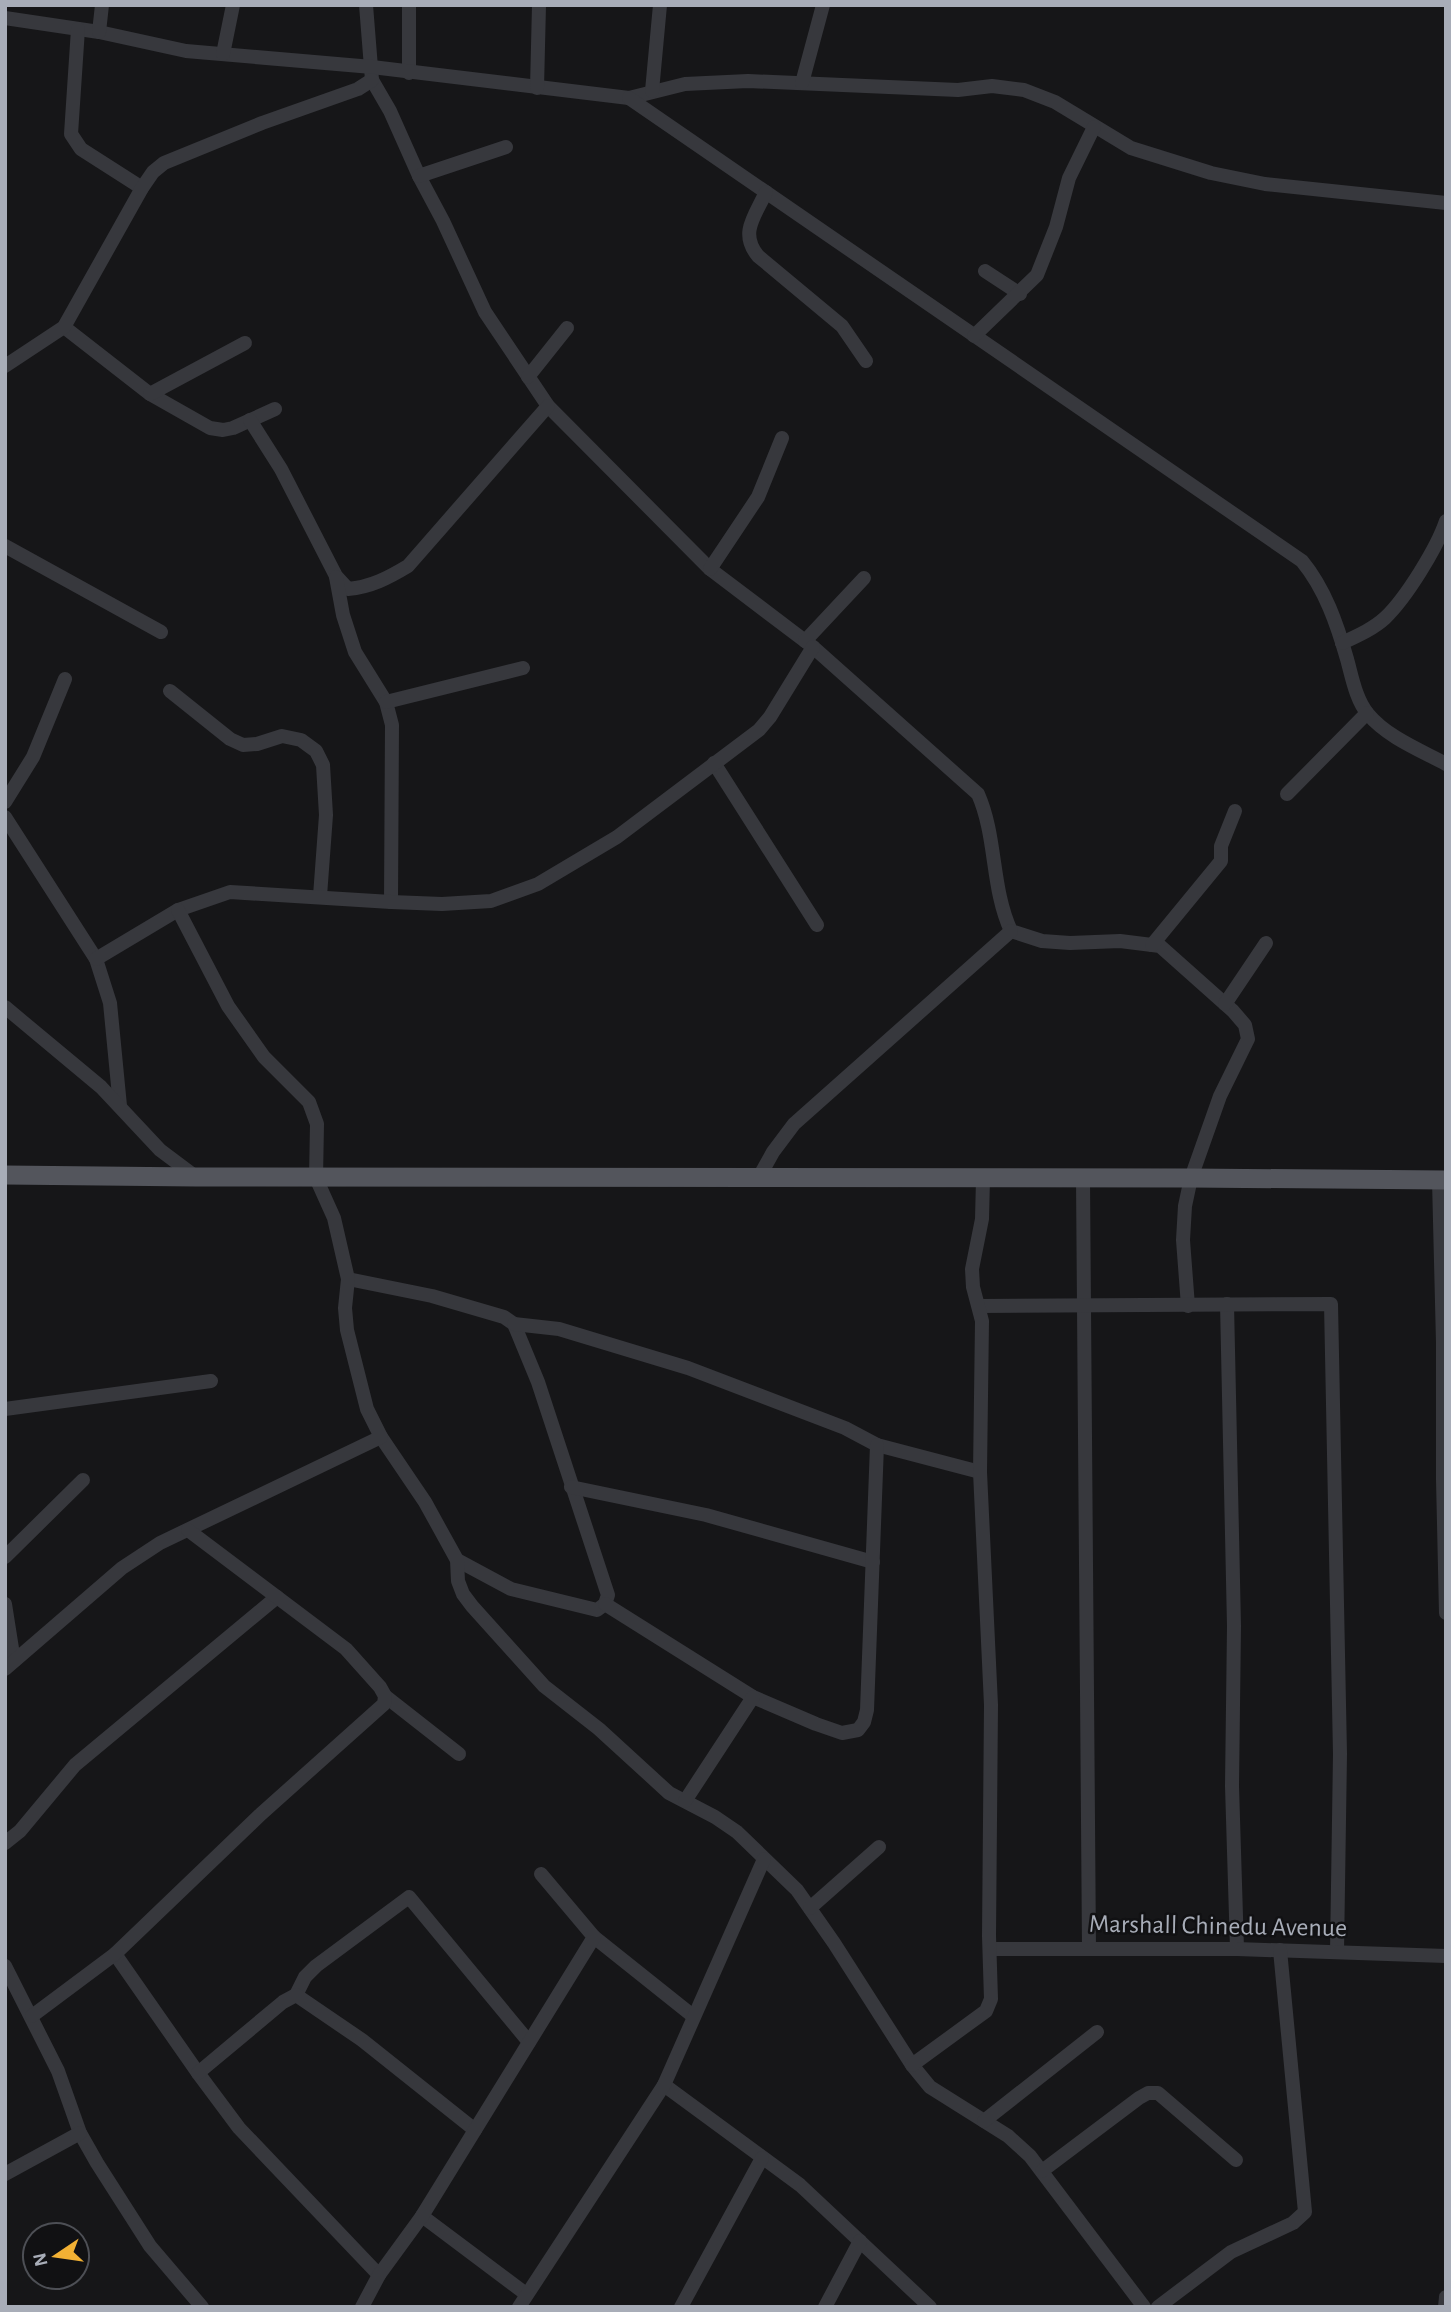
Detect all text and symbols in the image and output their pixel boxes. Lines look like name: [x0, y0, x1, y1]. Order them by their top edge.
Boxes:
street label: Marshall Chinedu Avenue: [1089, 1911, 1347, 1941]
north arrow: [21, 2221, 91, 2291]
text: N: [30, 2251, 52, 2268]

